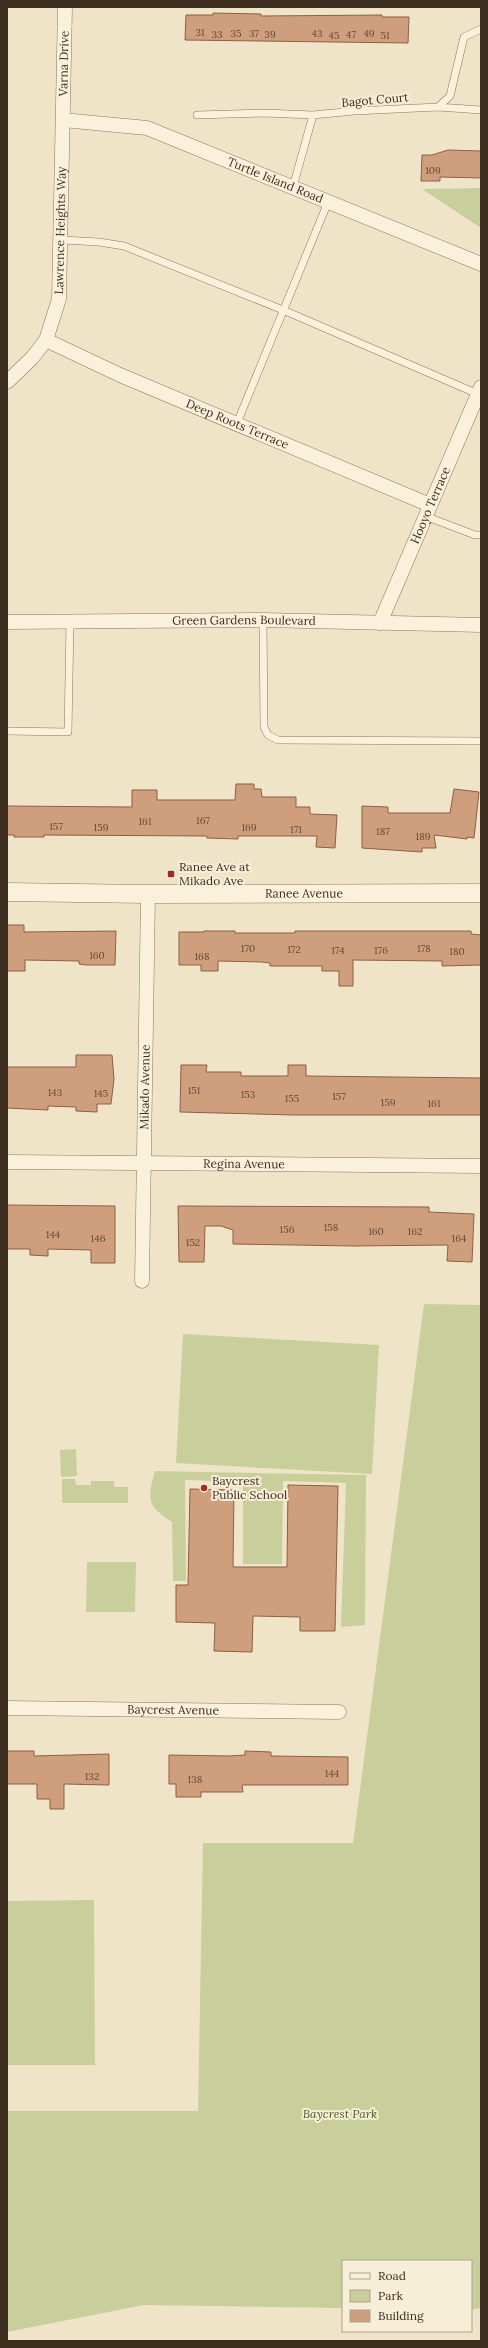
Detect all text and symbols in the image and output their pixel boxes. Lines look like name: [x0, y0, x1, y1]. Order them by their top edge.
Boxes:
house number: 31: [195, 26, 205, 39]
house number: 35: [230, 27, 242, 40]
house number: 37: [249, 27, 259, 40]
house number: 43: [312, 27, 323, 40]
house number: 49: [363, 27, 375, 40]
house number: 33: [211, 28, 223, 41]
house number: 39: [264, 28, 276, 41]
house number: 47: [346, 28, 356, 41]
house number: 45: [329, 29, 339, 42]
house number: 51: [380, 29, 390, 42]
street label: Varna Drive: [55, 30, 72, 98]
street label: Bagot Court: [341, 89, 410, 110]
street label: Turtle Island Road: [225, 154, 326, 206]
house number: 109: [425, 164, 441, 177]
street label: Lawrence Heights Way: [51, 166, 69, 295]
street label: Deep Roots Terrace: [184, 395, 292, 452]
street label: Hooyo Terrace: [407, 464, 453, 546]
street label: Green Gardens Boulevard: [172, 612, 316, 628]
house number: 167: [196, 814, 210, 827]
house number: 161: [138, 815, 152, 828]
house number: 157: [49, 820, 63, 833]
house number: 159: [94, 821, 109, 834]
house number: 169: [241, 821, 257, 834]
house number: 171: [290, 823, 302, 836]
house number: 187: [376, 825, 390, 838]
house number: 189: [416, 830, 431, 843]
place label: Ranee Ave at Mikado Ave: [179, 859, 250, 888]
marker: Ranee Ave at Mikado Ave: [166, 869, 176, 879]
street label: Ranee Avenue: [265, 885, 343, 901]
house number: 170: [241, 942, 255, 955]
house number: 178: [417, 942, 431, 955]
house number: 172: [287, 943, 301, 956]
house number: 174: [331, 944, 345, 957]
house number: 176: [374, 944, 388, 957]
house number: 180: [449, 945, 465, 958]
house number: 160: [89, 949, 105, 962]
house number: 168: [194, 950, 210, 963]
street label: Mikado Avenue: [136, 1044, 153, 1130]
house number: 151: [188, 1084, 201, 1097]
house number: 143: [48, 1086, 63, 1099]
house number: 145: [94, 1087, 108, 1100]
house number: 153: [241, 1088, 256, 1101]
house number: 157: [332, 1090, 346, 1103]
house number: 155: [285, 1092, 299, 1105]
house number: 159: [381, 1096, 396, 1109]
house number: 161: [427, 1097, 441, 1110]
street label: Regina Avenue: [203, 1156, 285, 1171]
house number: 158: [324, 1221, 339, 1234]
house number: 156: [280, 1223, 295, 1236]
house number: 160: [368, 1225, 384, 1238]
house number: 162: [408, 1225, 422, 1238]
house number: 144: [46, 1228, 61, 1241]
house number: 146: [91, 1232, 106, 1245]
house number: 164: [452, 1232, 467, 1245]
house number: 152: [186, 1236, 200, 1249]
place label: Baycrest Public School: [212, 1473, 287, 1502]
marker: Baycrest Public School: [199, 1483, 209, 1493]
street label: Baycrest Avenue: [127, 1701, 220, 1718]
house number: 144: [325, 1767, 340, 1780]
house number: 132: [85, 1770, 99, 1783]
house number: 138: [188, 1773, 203, 1786]
park label: Baycrest Park: [303, 2106, 377, 2121]
legend: [342, 2260, 472, 2332]
text: Road: [378, 2268, 406, 2283]
text: Park: [378, 2288, 404, 2303]
text: Building: [378, 2308, 424, 2323]

